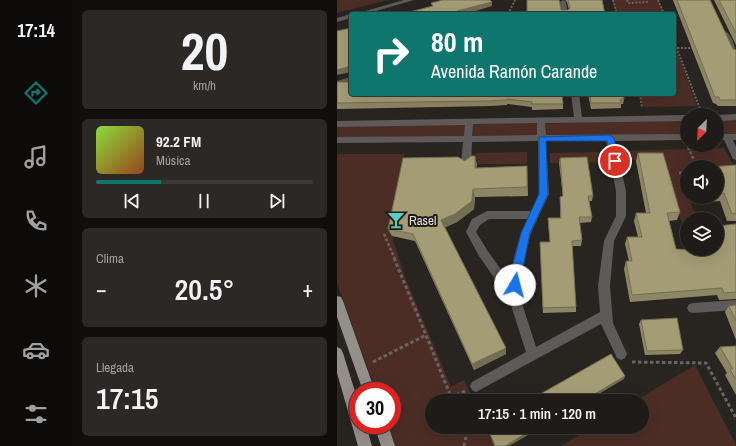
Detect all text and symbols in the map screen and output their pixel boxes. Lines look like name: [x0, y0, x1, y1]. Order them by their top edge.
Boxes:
text: 20: [181, 16, 228, 86]
text: 17:14: [17, 18, 55, 43]
text: 80 m: [431, 23, 483, 61]
icon: right: [365, 28, 417, 80]
text: Avenida Ramón Carande: [431, 59, 597, 84]
text: km/h: [193, 77, 216, 94]
icon: directions: [22, 79, 50, 107]
north arrow: [680, 108, 724, 152]
map controls: [680, 108, 724, 256]
text: 92.2 FM: [156, 131, 201, 152]
icon: music: [22, 143, 50, 171]
pin: [598, 144, 632, 178]
icon: arrive: [604, 150, 626, 172]
text: Música: [156, 152, 190, 169]
button: sound: [680, 160, 724, 204]
icon: previous: [121, 190, 143, 212]
icon: pause: [193, 190, 215, 212]
icon: next: [266, 190, 288, 212]
icon: phone: [22, 207, 50, 235]
bar icon: Rasel: [386, 210, 406, 230]
place label: Rasel: [409, 212, 436, 229]
button: layers: [680, 212, 724, 256]
text: Clima: [96, 250, 124, 267]
position arrow: [494, 264, 536, 306]
text: 20.5°: [175, 269, 234, 309]
icon: climate: [22, 272, 50, 300]
text: −: [96, 274, 107, 304]
text: +: [302, 274, 313, 304]
icon: car: [22, 336, 50, 364]
text: Llegada: [96, 359, 134, 376]
text: 17:15: [96, 378, 158, 418]
speed limit sign: 30: [349, 382, 401, 434]
icon: filters: [22, 400, 50, 428]
text: 17:15 · 1 min · 120 m: [478, 403, 596, 424]

